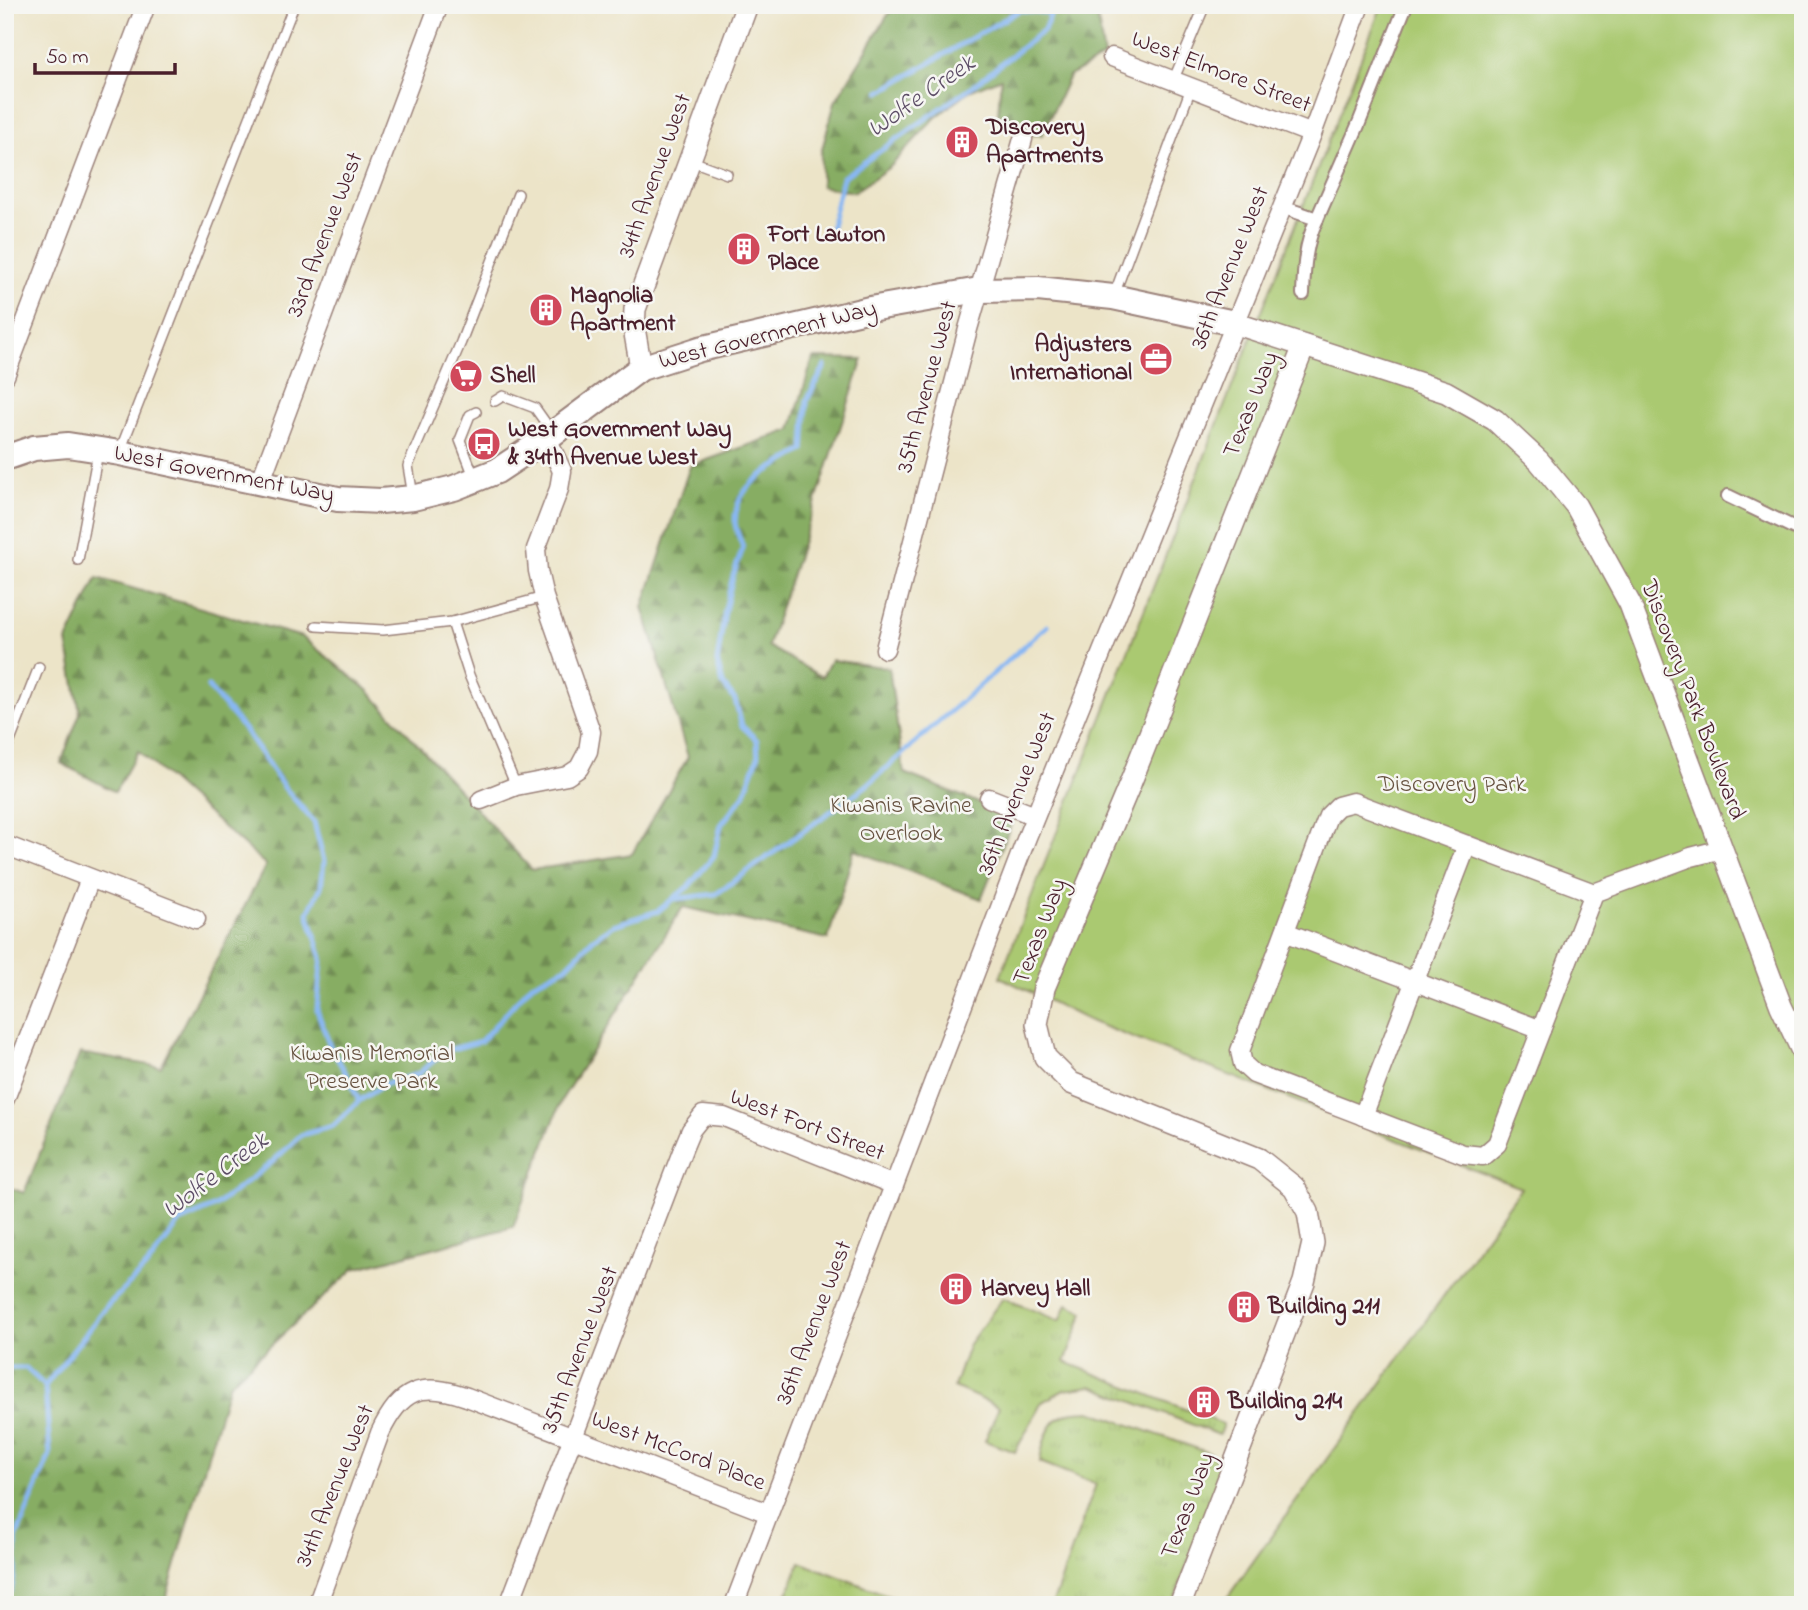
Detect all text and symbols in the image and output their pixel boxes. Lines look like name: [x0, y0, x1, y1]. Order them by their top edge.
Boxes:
street label: West Elmore Street: [1126, 23, 1316, 123]
scale bar: [35, 32, 175, 76]
text: 50 m: [46, 43, 89, 73]
water label: Wolfe Creek: [860, 45, 985, 148]
street label: 34th Avenue West: [610, 89, 702, 263]
place label: Discovery Apartments: [985, 111, 1104, 174]
building icon: Discovery Apartments: [943, 123, 981, 161]
street label: 33rd Avenue West: [278, 147, 374, 323]
street label: 36th Avenue West: [1182, 181, 1280, 355]
place label: Fort Lawton Place: [767, 218, 886, 281]
building icon: Fort Lawton Place: [725, 230, 763, 268]
place label: Magnolia Apartment: [570, 279, 677, 342]
building icon: Magnolia Apartment: [527, 291, 565, 329]
street label: West Government Way: [655, 292, 881, 381]
street label: 35th Avenue West: [888, 297, 968, 477]
place label: Adjusters International: [1010, 328, 1132, 391]
office icon: Adjusters International: [1137, 340, 1175, 378]
street label: Texas Way: [1215, 347, 1290, 464]
supermarket icon: Shell: [447, 357, 485, 395]
place label: Shell: [490, 359, 536, 394]
place label: West Government Way & 34th Avenue West: [507, 413, 731, 476]
bus stop icon: West Government Way & 34th Avenue West: [465, 425, 503, 463]
street label: West Government Way: [111, 437, 337, 514]
street label: Discovery Park Boulevard: [1629, 574, 1754, 826]
street label: 36th Avenue West: [969, 707, 1067, 881]
park label: Discovery Park: [1377, 768, 1527, 804]
park label: Kiwanis Ravine Overlook: [830, 789, 972, 852]
street label: Texas Way: [1005, 874, 1078, 991]
park label: Kiwanis Memorial Preserve Park: [290, 1037, 454, 1100]
street label: West Fort Street: [724, 1080, 890, 1172]
water label: Wolfe Creek: [155, 1122, 278, 1229]
street label: 36th Avenue West: [768, 1236, 862, 1410]
street label: 35th Avenue West: [533, 1261, 629, 1439]
building icon: Harvey Hall: [937, 1270, 975, 1308]
place label: Harvey Hall: [981, 1272, 1090, 1308]
building icon: Building 211: [1225, 1288, 1263, 1326]
place label: Building 211: [1267, 1290, 1380, 1326]
building icon: Building 214: [1185, 1383, 1223, 1421]
place label: Building 214: [1227, 1385, 1342, 1421]
street label: 34th Avenue West: [287, 1399, 385, 1573]
street label: West McCord Place: [586, 1403, 771, 1501]
street label: Texas Way: [1153, 1448, 1226, 1565]

